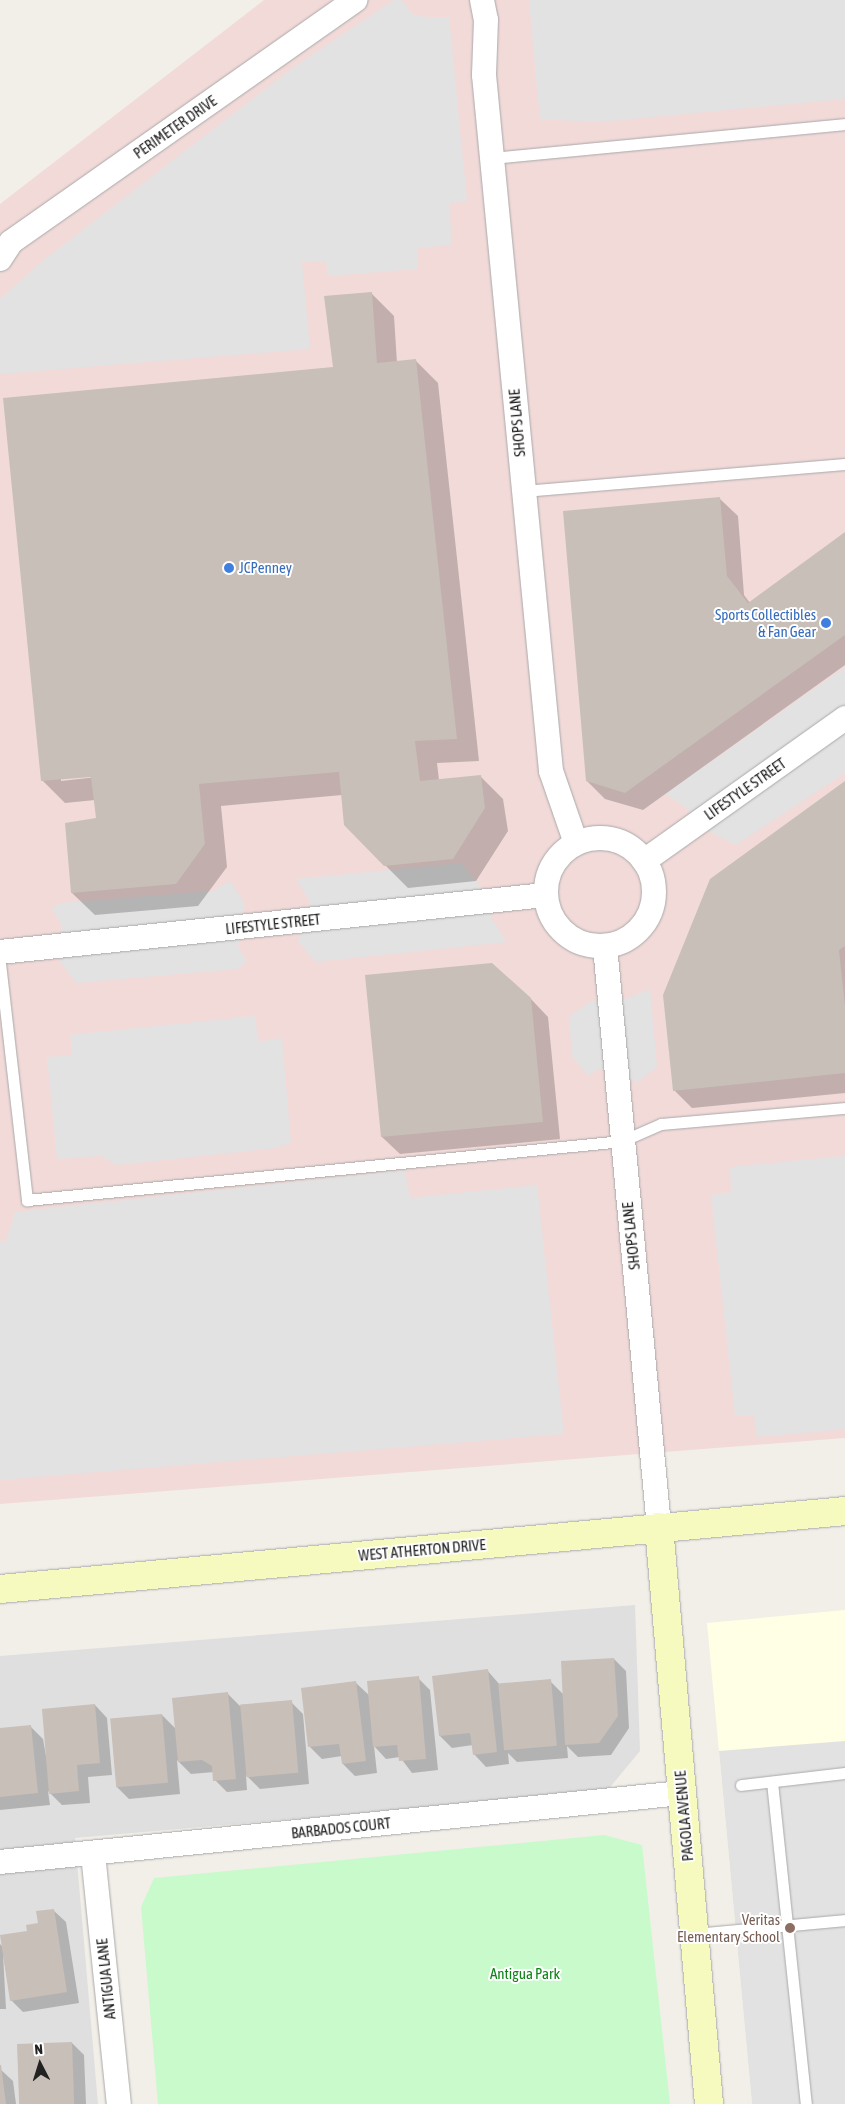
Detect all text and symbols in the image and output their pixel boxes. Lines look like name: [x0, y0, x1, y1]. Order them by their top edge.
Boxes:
street label: PERIMETER DRIVE: [130, 92, 220, 162]
street label: SHOPS LANE: [505, 388, 529, 458]
place label: JCPenney: [239, 559, 292, 577]
marker: JCPenney: [223, 562, 235, 574]
place label: Sports Collectibles & Fan Gear: [715, 605, 816, 640]
marker: Sports Collectibles & Fan Gear: [820, 617, 832, 629]
street label: LIFESTYLE STREET: [701, 754, 789, 824]
street label: LIFESTYLE STREET: [225, 910, 321, 938]
street label: SHOPS LANE: [619, 1201, 643, 1271]
street label: WEST ATHERTON DRIVE: [358, 1535, 486, 1565]
street label: PAGOLA AVENUE: [671, 1770, 697, 1862]
street label: BARBADOS COURT: [290, 1814, 392, 1842]
place label: Veritas Elementary School: [677, 1910, 780, 1945]
marker: Veritas Elementary School: [784, 1922, 796, 1934]
street label: ANTIGUA LANE: [93, 1938, 119, 2020]
park label: Antigua Park: [490, 1965, 560, 1983]
north arrow: [15, 2039, 65, 2089]
text: N: [34, 2041, 43, 2057]

